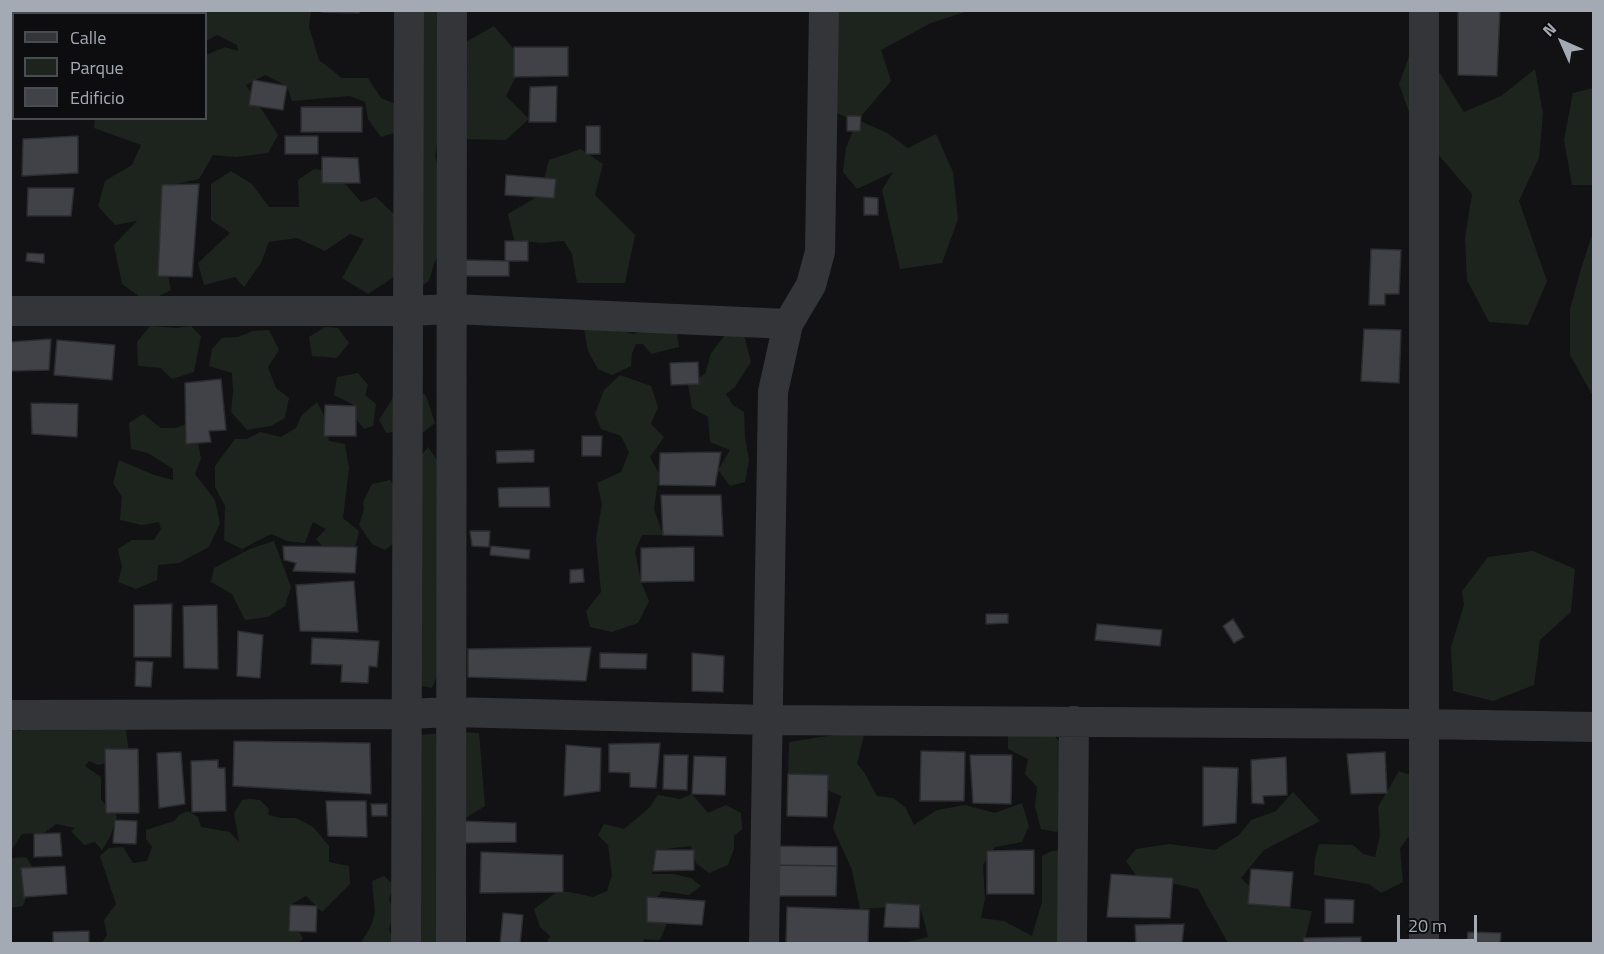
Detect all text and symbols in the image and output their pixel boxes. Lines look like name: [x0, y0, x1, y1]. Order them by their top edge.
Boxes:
legend: [12, 12, 207, 120]
north arrow: [1532, 12, 1592, 72]
text: N: [1537, 17, 1562, 42]
text: Calle: [70, 24, 106, 51]
text: Parque: [70, 54, 124, 81]
text: Edificio: [70, 84, 124, 111]
scale bar: [1400, 903, 1480, 941]
text: 20 m: [1408, 912, 1447, 939]

